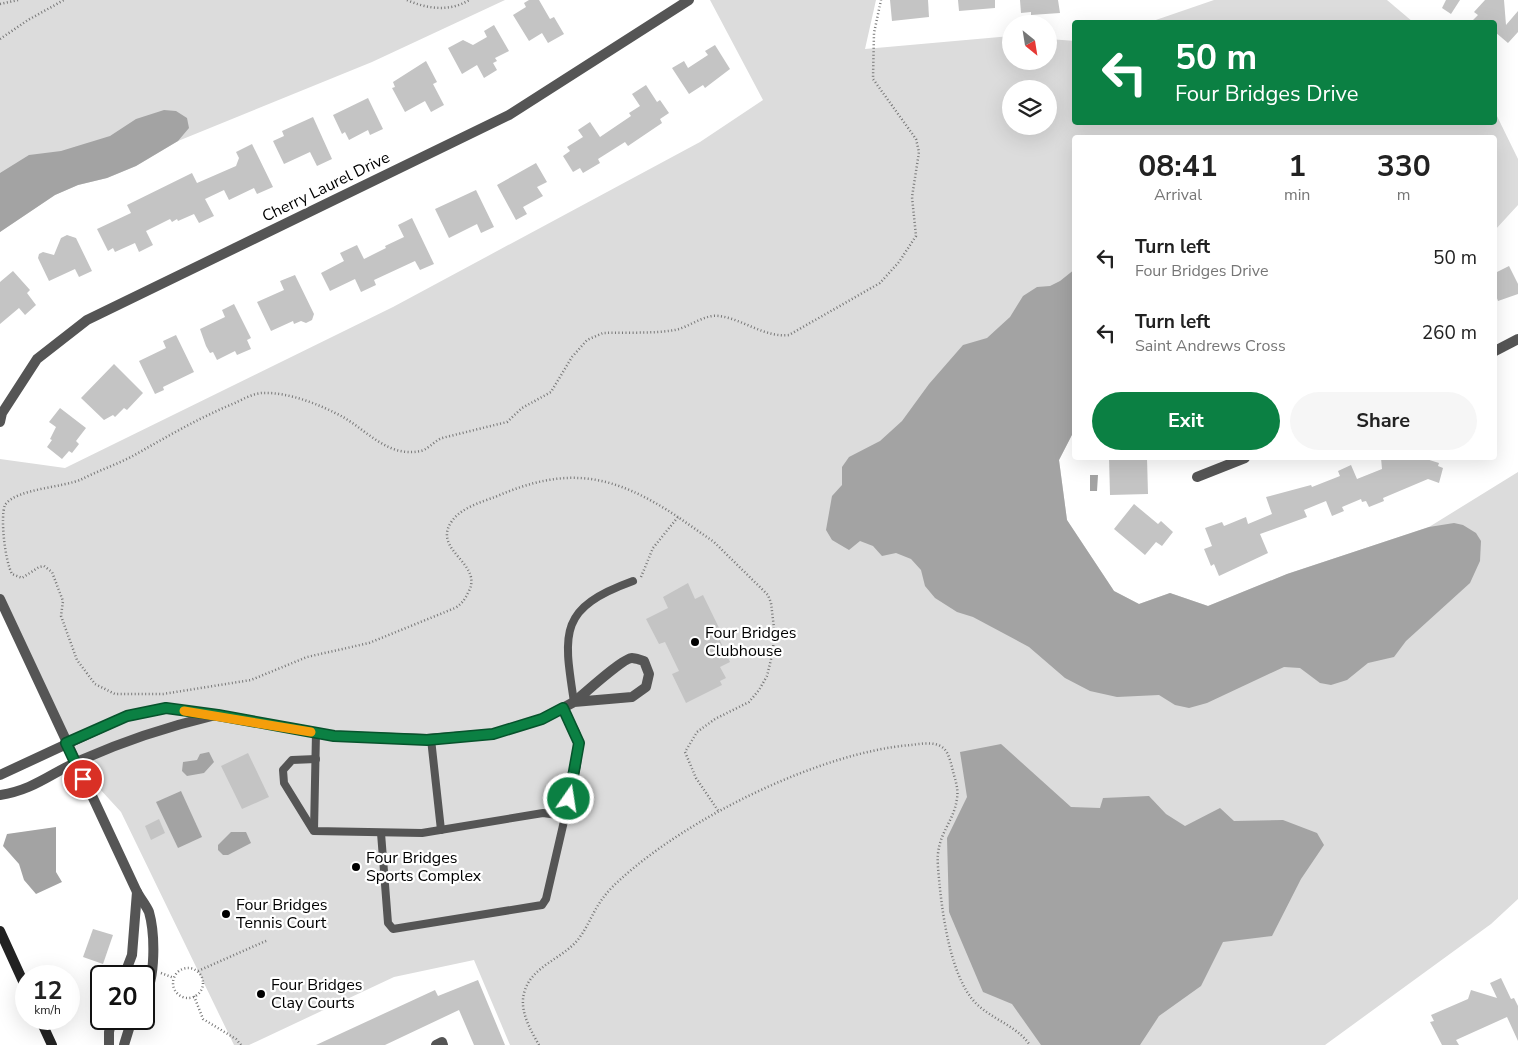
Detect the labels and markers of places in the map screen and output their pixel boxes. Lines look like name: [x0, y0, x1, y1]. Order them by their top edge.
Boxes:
place label: Four Bridges Clubhouse: [705, 622, 796, 662]
marker: Four Bridges Clubhouse: [689, 636, 701, 648]
pin: [62, 758, 104, 800]
place label: Four Bridges Sports Complex: [366, 847, 482, 887]
marker: Four Bridges Sports Complex: [350, 861, 362, 873]
place label: Four Bridges Tennis Court: [236, 894, 327, 934]
marker: Four Bridges Tennis Court: [220, 908, 232, 920]
place label: Four Bridges Clay Courts: [271, 974, 362, 1014]
marker: Four Bridges Clay Courts: [255, 988, 267, 1000]

